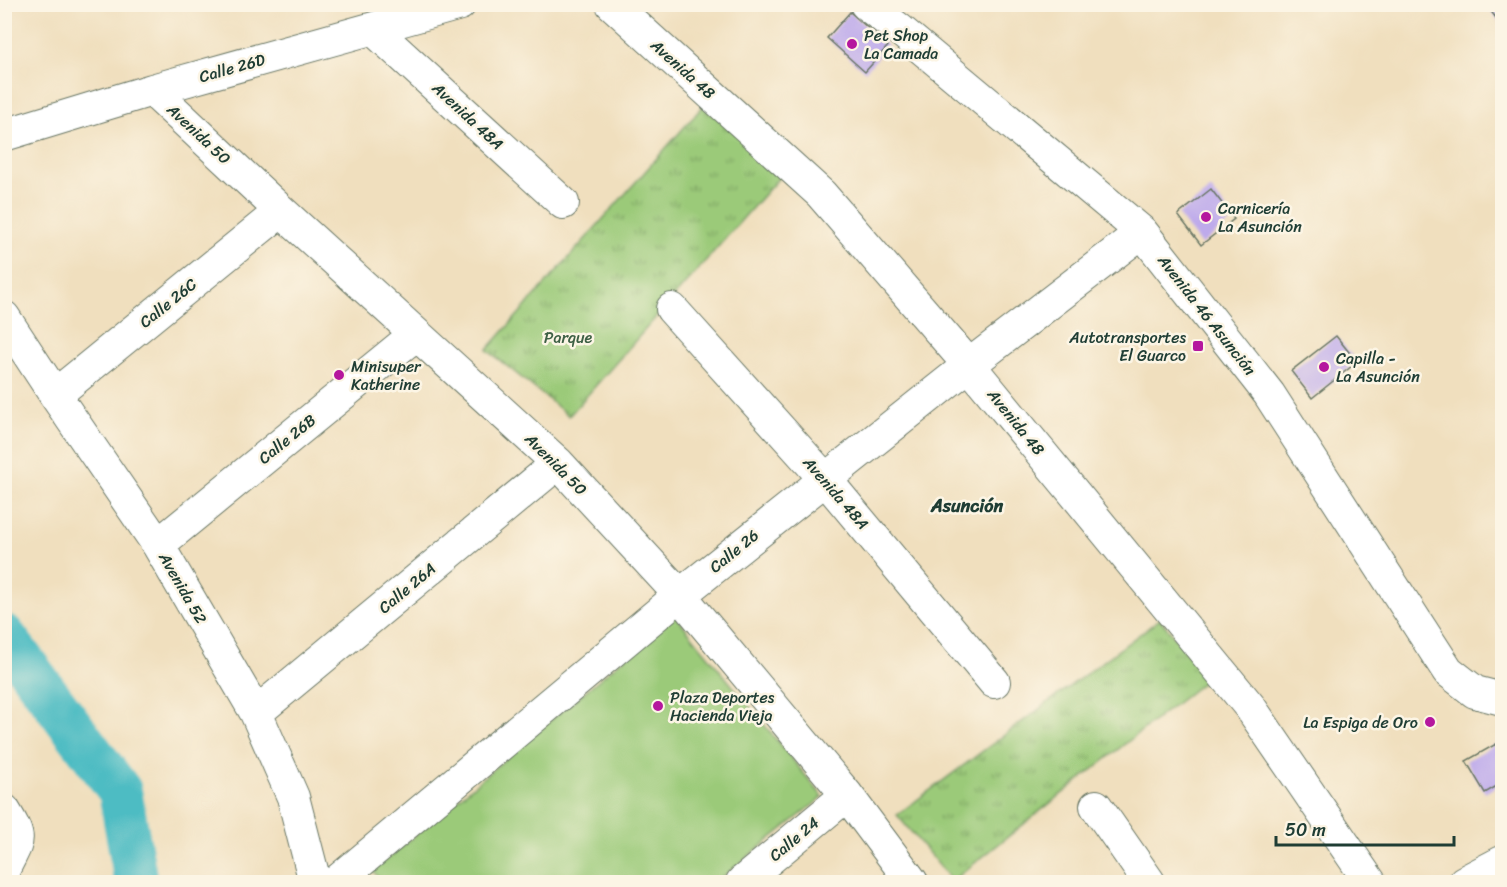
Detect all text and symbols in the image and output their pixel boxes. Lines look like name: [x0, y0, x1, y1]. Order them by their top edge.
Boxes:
place label: Pet Shop La Camada: [864, 21, 938, 68]
street label: Avenida 48: [643, 31, 722, 107]
marker: Pet Shop La Camada: [845, 37, 859, 51]
street label: Calle 26D: [196, 45, 269, 91]
street label: Avenida 48A: [424, 74, 511, 157]
street label: Avenida 50: [159, 96, 238, 172]
place label: Carnicería La Asunción: [1218, 194, 1302, 241]
marker: Carnicería La Asunción: [1199, 210, 1213, 224]
street label: Avenida 46 Asunción: [1150, 247, 1264, 382]
street label: Calle 26C: [133, 270, 203, 336]
park label: Parque: [544, 323, 592, 352]
place label: Autotransportes El Guarco: [1068, 323, 1186, 370]
marker: Autotransportes El Guarco: [1191, 339, 1205, 353]
place label: Capilla - La Asunción: [1336, 344, 1420, 391]
place label: Minisuper Katherine: [351, 352, 422, 399]
marker: Capilla - La Asunción: [1317, 360, 1331, 374]
marker: Minisuper Katherine: [332, 368, 346, 382]
street label: Avenida 48: [979, 381, 1052, 462]
street label: Calle 26B: [251, 406, 323, 472]
street label: Avenida 50: [517, 425, 594, 502]
street label: Avenida 48A: [795, 449, 876, 536]
district label: Asunción: [930, 490, 1003, 522]
street label: Calle 26: [702, 522, 766, 580]
street label: Avenida 52: [150, 546, 215, 629]
street label: Calle 26A: [372, 555, 442, 621]
place label: Plaza Deportes Hacienda Vieja: [670, 683, 775, 730]
marker: Plaza Deportes Hacienda Vieja: [651, 699, 665, 713]
place label: La Espiga de Oro: [1303, 708, 1418, 737]
marker: La Espiga de Oro: [1423, 715, 1437, 729]
street label: Calle 24: [762, 809, 826, 869]
scale bar: [1276, 809, 1454, 847]
text: 50 m: [1285, 814, 1326, 846]

